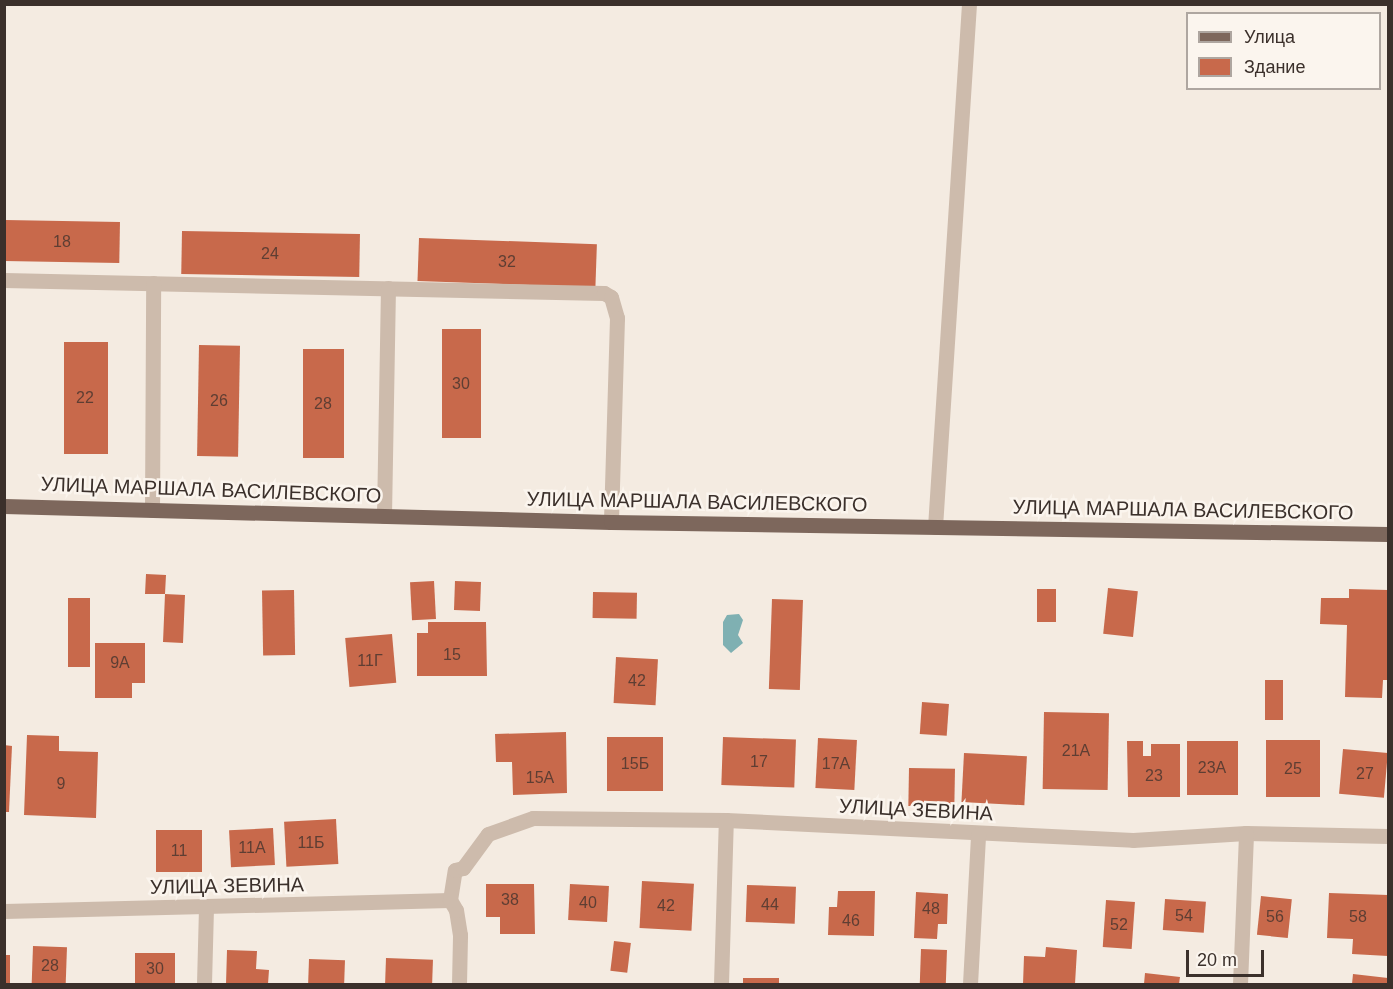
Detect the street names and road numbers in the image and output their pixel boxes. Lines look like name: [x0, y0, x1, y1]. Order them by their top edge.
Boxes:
street label: УЛИЦА МАРШАЛА ВАСИЛЕВСКОГО: [40, 472, 382, 508]
street label: УЛИЦА МАРШАЛА ВАСИЛЕВСКОГО: [526, 487, 868, 517]
street label: УЛИЦА МАРШАЛА ВАСИЛЕВСКОГО: [1012, 495, 1354, 525]
street label: УЛИЦА ЗЕВИНА: [838, 794, 994, 826]
street label: УЛИЦА ЗЕВИНА: [150, 873, 304, 899]

